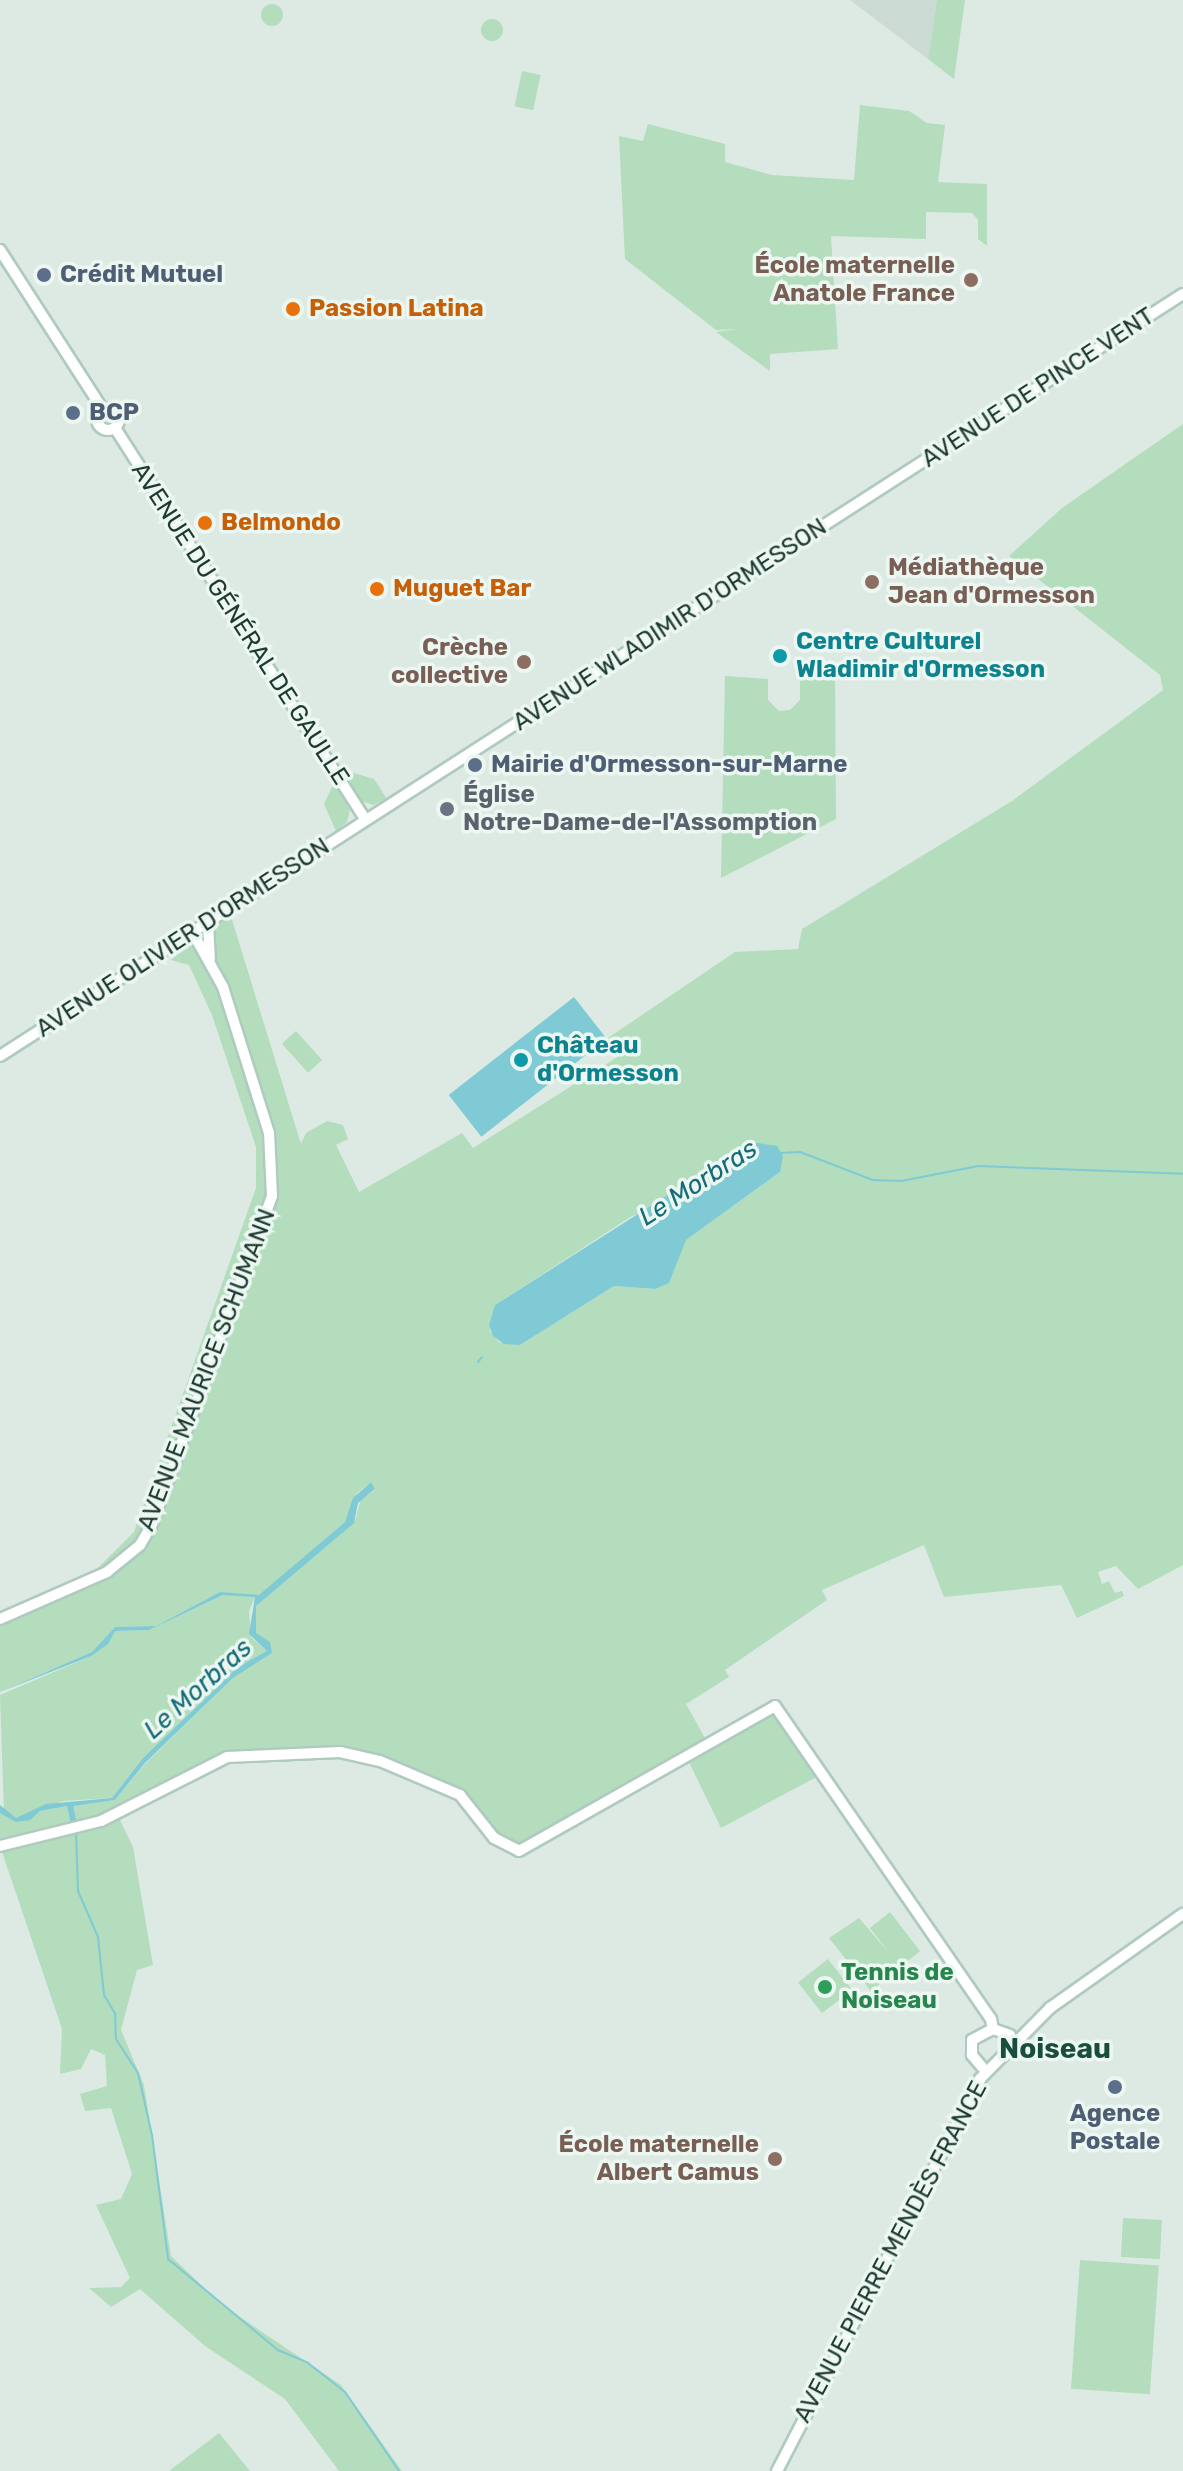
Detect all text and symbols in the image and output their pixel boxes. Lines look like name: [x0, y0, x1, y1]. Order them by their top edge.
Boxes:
place label: École maternelle Anatole France: [755, 252, 955, 308]
place label: Crédit Mutuel: [60, 261, 223, 289]
marker: Crédit Mutuel: [35, 266, 53, 284]
marker: École maternelle Anatole France: [962, 271, 980, 289]
place label: Passion Latina: [309, 295, 484, 323]
marker: Passion Latina: [284, 300, 302, 318]
street label: AVENUE DE PINCE VENT: [916, 302, 1160, 474]
place label: BCP: [89, 399, 139, 427]
marker: BCP: [64, 404, 82, 422]
street label: AVENUE DU GÉNÉRAL DE GAULLE: [125, 457, 355, 791]
place label: Belmondo: [221, 509, 341, 537]
street label: AVENUE WLADIMIR D'ORMESSON: [508, 513, 832, 737]
marker: Belmondo: [196, 514, 214, 532]
place label: Médiathèque Jean d'Ormesson: [888, 554, 1095, 610]
marker: Médiathèque Jean d'Ormesson: [863, 573, 881, 591]
place label: Muguet Bar: [393, 575, 531, 603]
marker: Muguet Bar: [368, 580, 386, 598]
place label: Centre Culturel Wladimir d'Ormesson: [796, 628, 1046, 684]
place label: Crèche collective: [391, 634, 508, 690]
marker: Centre Culturel Wladimir d'Ormesson: [771, 647, 789, 665]
marker: Crèche collective: [515, 653, 533, 671]
place label: Mairie d'Ormesson-sur-Marne: [491, 751, 847, 779]
marker: Mairie d'Ormesson-sur-Marne: [466, 756, 484, 774]
place label: Église Notre-Dame-de-l'Assomption: [463, 781, 817, 837]
marker: Église Notre-Dame-de-l'Assomption: [438, 800, 456, 818]
street label: AVENUE OLIVIER D'ORMESSON: [31, 832, 335, 1044]
place label: Château d'Ormesson: [537, 1032, 679, 1088]
marker: Château d'Ormesson: [512, 1051, 530, 1069]
water label: Le Morbras: [633, 1133, 763, 1233]
street label: AVENUE MAURICE SCHUMANN: [132, 1205, 282, 1535]
water label: Le Morbras: [138, 1632, 258, 1746]
place label: Tennis de Noiseau: [841, 1959, 954, 2015]
marker: Tennis de Noiseau: [816, 1978, 834, 1996]
district label: Noiseau: [999, 2032, 1111, 2066]
street label: AVENUE PIERRE MENDÈS FRANCE: [788, 2076, 994, 2428]
marker: Agence Postale: [1106, 2078, 1124, 2096]
place label: Agence Postale: [1070, 2100, 1160, 2156]
place label: École maternelle Albert Camus: [559, 2131, 759, 2187]
marker: École maternelle Albert Camus: [766, 2150, 784, 2168]

